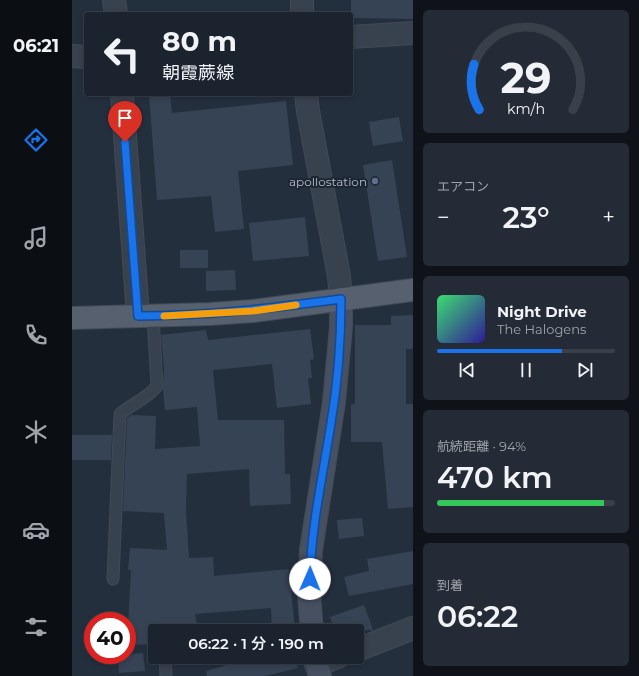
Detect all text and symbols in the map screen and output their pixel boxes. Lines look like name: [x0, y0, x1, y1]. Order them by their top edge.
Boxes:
text: 80 m: [162, 24, 237, 58]
icon: left: [96, 28, 148, 80]
text: 06:21: [13, 35, 59, 57]
text: 29: [500, 52, 552, 102]
text: 朝霞蕨線: [162, 62, 234, 84]
text: km/h: [507, 99, 545, 117]
pin: [108, 101, 142, 142]
icon: arrive: [114, 107, 136, 129]
icon: directions: [22, 126, 50, 154]
place label: apollostation: [289, 174, 367, 189]
marker: apollostation: [370, 176, 380, 186]
text: エアコン: [437, 178, 489, 194]
text: 23°: [502, 199, 550, 236]
text: −: [437, 204, 450, 231]
text: +: [602, 204, 615, 231]
icon: music: [22, 224, 50, 252]
text: Night Drive: [497, 302, 587, 321]
icon: phone: [22, 321, 50, 349]
text: The Halogens: [497, 321, 586, 337]
icon: previous: [456, 359, 478, 381]
icon: pause: [515, 359, 537, 381]
icon: next: [574, 359, 596, 381]
icon: climate: [22, 418, 50, 446]
text: 航続距離 · 94%: [437, 438, 526, 454]
text: 470 km: [437, 459, 553, 496]
icon: car: [22, 516, 50, 544]
position arrow: [289, 558, 331, 600]
text: 到着: [437, 577, 463, 593]
text: 06:22: [437, 598, 518, 635]
speed limit sign: 40: [84, 612, 136, 664]
icon: filters: [22, 613, 50, 641]
text: 06:22 · 1 分 · 190 m: [188, 634, 324, 653]

